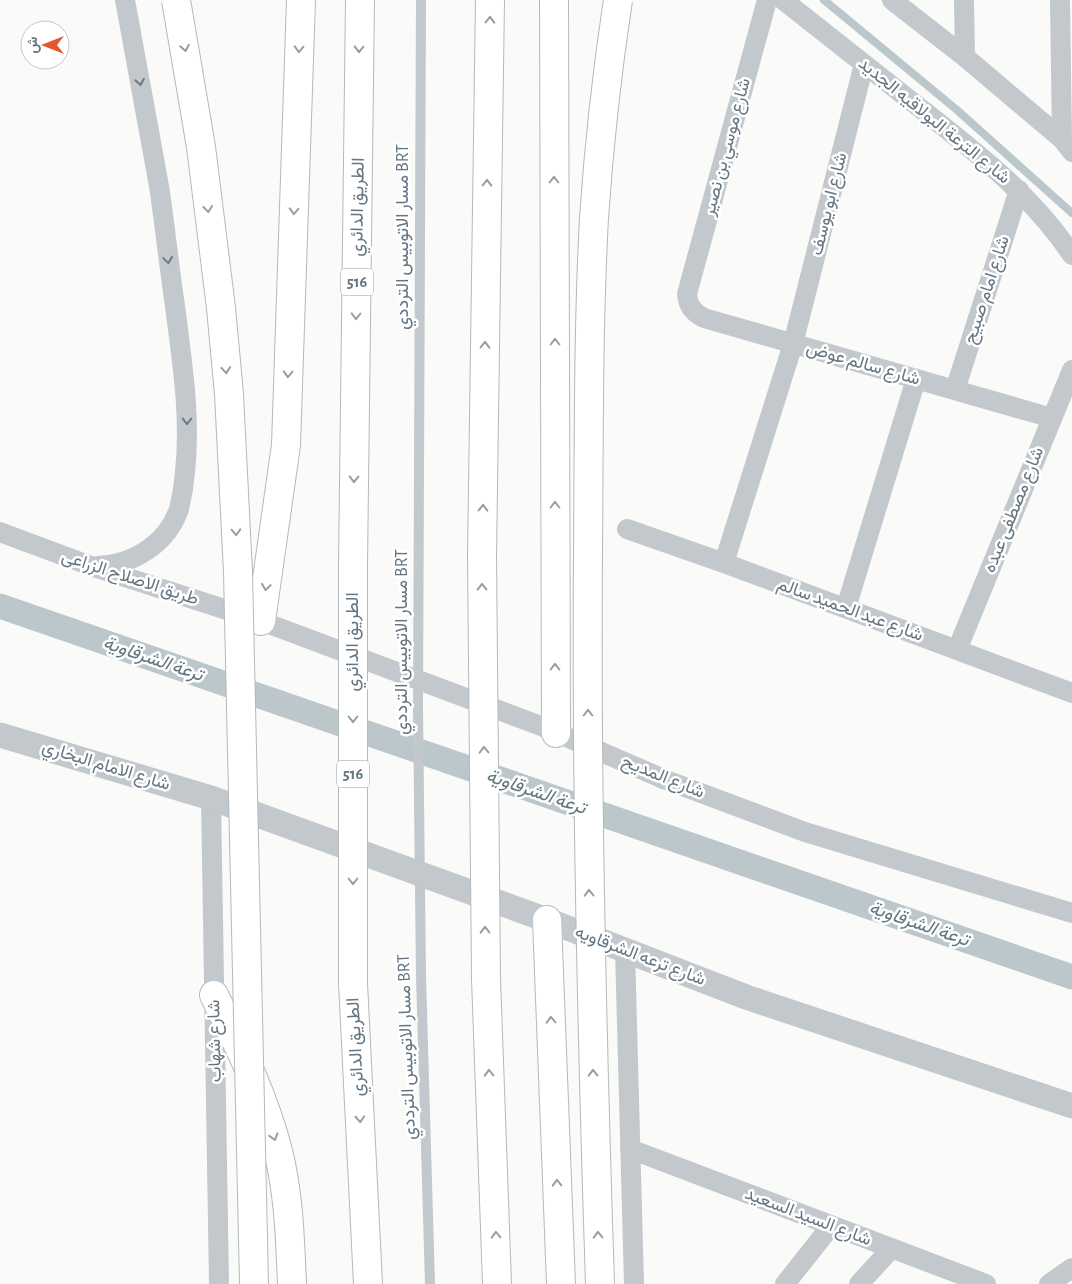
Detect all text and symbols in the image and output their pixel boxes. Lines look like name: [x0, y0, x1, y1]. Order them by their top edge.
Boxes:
one-way arrow: [485, 16, 495, 24]
north arrow: [20, 20, 70, 70]
text: ش: [26, 36, 41, 53]
one-way arrow: [179, 44, 190, 52]
one-way arrow: [294, 45, 304, 53]
one-way arrow: [354, 45, 365, 53]
street label: شارع الترعة البولاقيه الجديد: [853, 54, 1013, 189]
street label: شارع موسي بن نصير: [700, 76, 759, 220]
one-way arrow: [134, 78, 144, 87]
street label: مسار الاتوبيس الترددي BRT: [394, 144, 417, 330]
street label: شارع ابو يوسف: [808, 151, 852, 258]
street label: الطريق الدائري: [348, 157, 373, 257]
one-way arrow: [549, 175, 559, 183]
one-way arrow: [482, 178, 493, 186]
one-way arrow: [202, 205, 213, 213]
one-way arrow: [288, 207, 299, 215]
street label: شارع امام صبيح: [961, 234, 1015, 347]
one-way arrow: [163, 256, 173, 264]
road number: 516: [341, 268, 373, 296]
one-way arrow: [351, 312, 361, 320]
one-way arrow: [550, 338, 560, 346]
street label: شارع سالم عوض: [803, 339, 922, 391]
one-way arrow: [480, 341, 490, 348]
one-way arrow: [221, 366, 232, 374]
one-way arrow: [283, 370, 294, 378]
one-way arrow: [182, 418, 192, 426]
street label: شارع مصطفى عبده: [981, 445, 1049, 576]
one-way arrow: [349, 475, 360, 483]
one-way arrow: [550, 500, 560, 508]
one-way arrow: [477, 503, 488, 511]
one-way arrow: [231, 529, 241, 537]
street label: طريق الاصلاح الزراعى: [59, 547, 201, 611]
street label: مسار الاتوبيس الترددي BRT: [393, 549, 416, 735]
street label: شارع عبد الحميد سالم: [774, 575, 925, 647]
one-way arrow: [262, 583, 272, 592]
one-way arrow: [477, 583, 487, 590]
street label: الطريق الدائري: [344, 592, 367, 692]
water label: ترعة الشرقاوية: [100, 633, 207, 687]
one-way arrow: [550, 663, 560, 670]
one-way arrow: [582, 709, 593, 717]
one-way arrow: [348, 715, 358, 723]
street label: شارع الامام البخاري: [38, 738, 172, 799]
one-way arrow: [479, 745, 489, 753]
street label: شارع المديح: [618, 752, 707, 804]
road number: 516: [337, 761, 369, 788]
water label: ترعة الشرقاوية: [483, 766, 590, 820]
one-way arrow: [348, 878, 358, 885]
one-way arrow: [584, 889, 595, 897]
water label: ترعة الشرقاوية: [866, 898, 973, 952]
street label: شارع ترعه الشرقاويه: [572, 923, 708, 991]
one-way arrow: [480, 925, 490, 933]
street label: مسار الاتوبيس الترددي BRT: [395, 954, 424, 1140]
street label: الطريق الدائري: [344, 997, 373, 1097]
street label: شارع شهاب: [205, 999, 227, 1083]
one-way arrow: [546, 1016, 556, 1024]
one-way arrow: [484, 1069, 495, 1077]
one-way arrow: [588, 1069, 598, 1076]
one-way arrow: [354, 1115, 365, 1123]
one-way arrow: [268, 1132, 279, 1141]
one-way arrow: [552, 1179, 563, 1187]
street label: شارع السيد السعيد: [742, 1185, 874, 1251]
one-way arrow: [490, 1231, 501, 1239]
one-way arrow: [593, 1231, 603, 1239]

